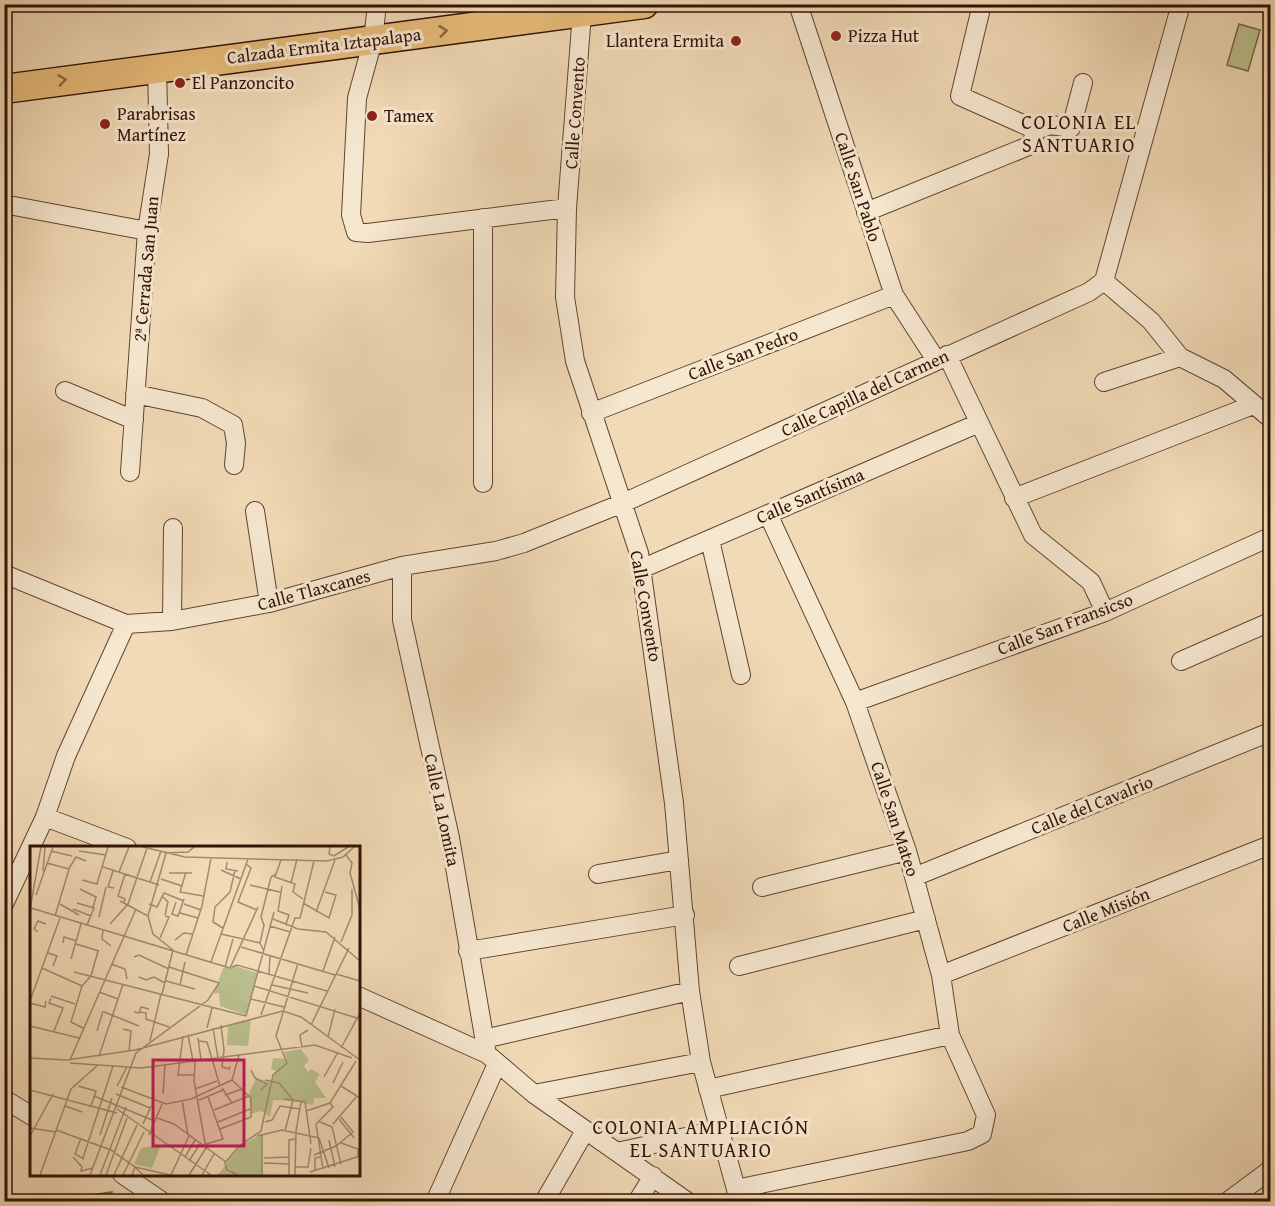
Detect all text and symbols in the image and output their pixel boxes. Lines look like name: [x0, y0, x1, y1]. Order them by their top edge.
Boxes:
street label: Calzada Ermita Iztapalapa: [225, 20, 423, 71]
place label: Pizza Hut: [848, 22, 920, 49]
one-way arrow: [439, 25, 448, 38]
place label: Llantera Ermita: [606, 27, 724, 54]
marker: Pizza Hut: [829, 29, 843, 43]
marker: Llantera Ermita: [729, 34, 743, 48]
street label: Calle Convento: [557, 56, 592, 170]
place label: El Panzoncito: [192, 69, 294, 96]
one-way arrow: [58, 75, 67, 87]
marker: El Panzoncito: [173, 76, 187, 90]
place label: Parabrisas Martínez: [117, 100, 196, 148]
place label: Tamex: [384, 102, 435, 129]
district label: COLONIA EL SANTUARIO: [1021, 107, 1137, 159]
marker: Tamex: [365, 109, 379, 123]
marker: Parabrisas Martínez: [98, 117, 112, 131]
street label: Calle San Pablo: [828, 129, 889, 245]
street label: 2ª Cerrada San Juan: [126, 195, 165, 343]
street label: Calle San Pedro: [684, 320, 802, 387]
street label: Calle Capilla del Carmen: [776, 342, 953, 443]
street label: Calle Santísima: [752, 460, 868, 530]
street label: Calle Convento: [623, 548, 670, 664]
street label: Calle Tlaxcanes: [254, 561, 373, 618]
street label: Calle San Fransicso: [993, 585, 1137, 662]
street label: Calle La Lomita: [417, 751, 468, 869]
street label: Calle San Mateo: [864, 758, 927, 880]
street label: Calle del Cavalrio: [1027, 768, 1157, 841]
inset map: [30, 846, 360, 1176]
street label: Calle Misión: [1058, 880, 1154, 939]
district label: COLONIA AMPLIACIÓN EL SANTUARIO: [593, 1112, 809, 1164]

